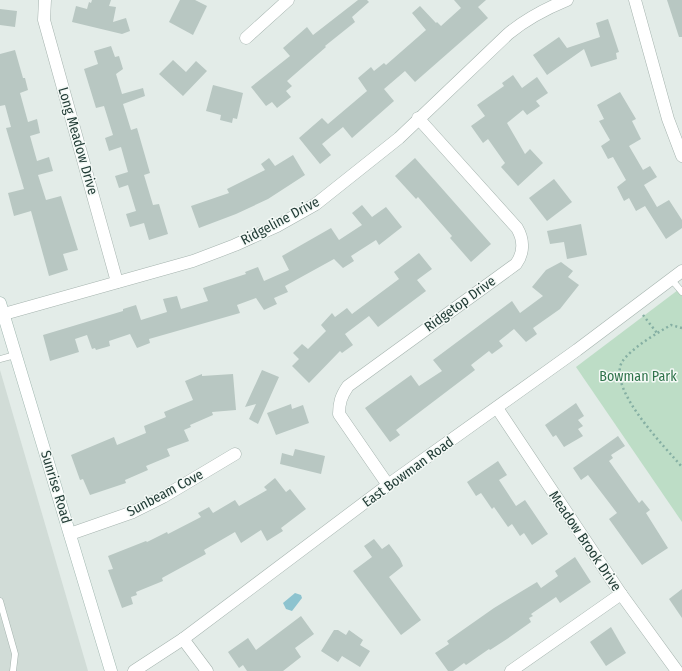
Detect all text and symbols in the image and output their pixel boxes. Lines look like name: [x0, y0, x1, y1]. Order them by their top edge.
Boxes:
street label: Long Meadow Drive: [55, 85, 102, 197]
street label: Ridgeline Drive: [238, 193, 322, 249]
street label: Ridgetop Drive: [421, 272, 499, 336]
park label: Bowman Park: [599, 368, 677, 385]
street label: East Bowman Road: [359, 433, 457, 511]
street label: Sunrise Road: [37, 449, 75, 525]
street label: Sunbeam Cove: [124, 466, 206, 520]
street label: Meadow Brook Drive: [545, 488, 625, 594]

